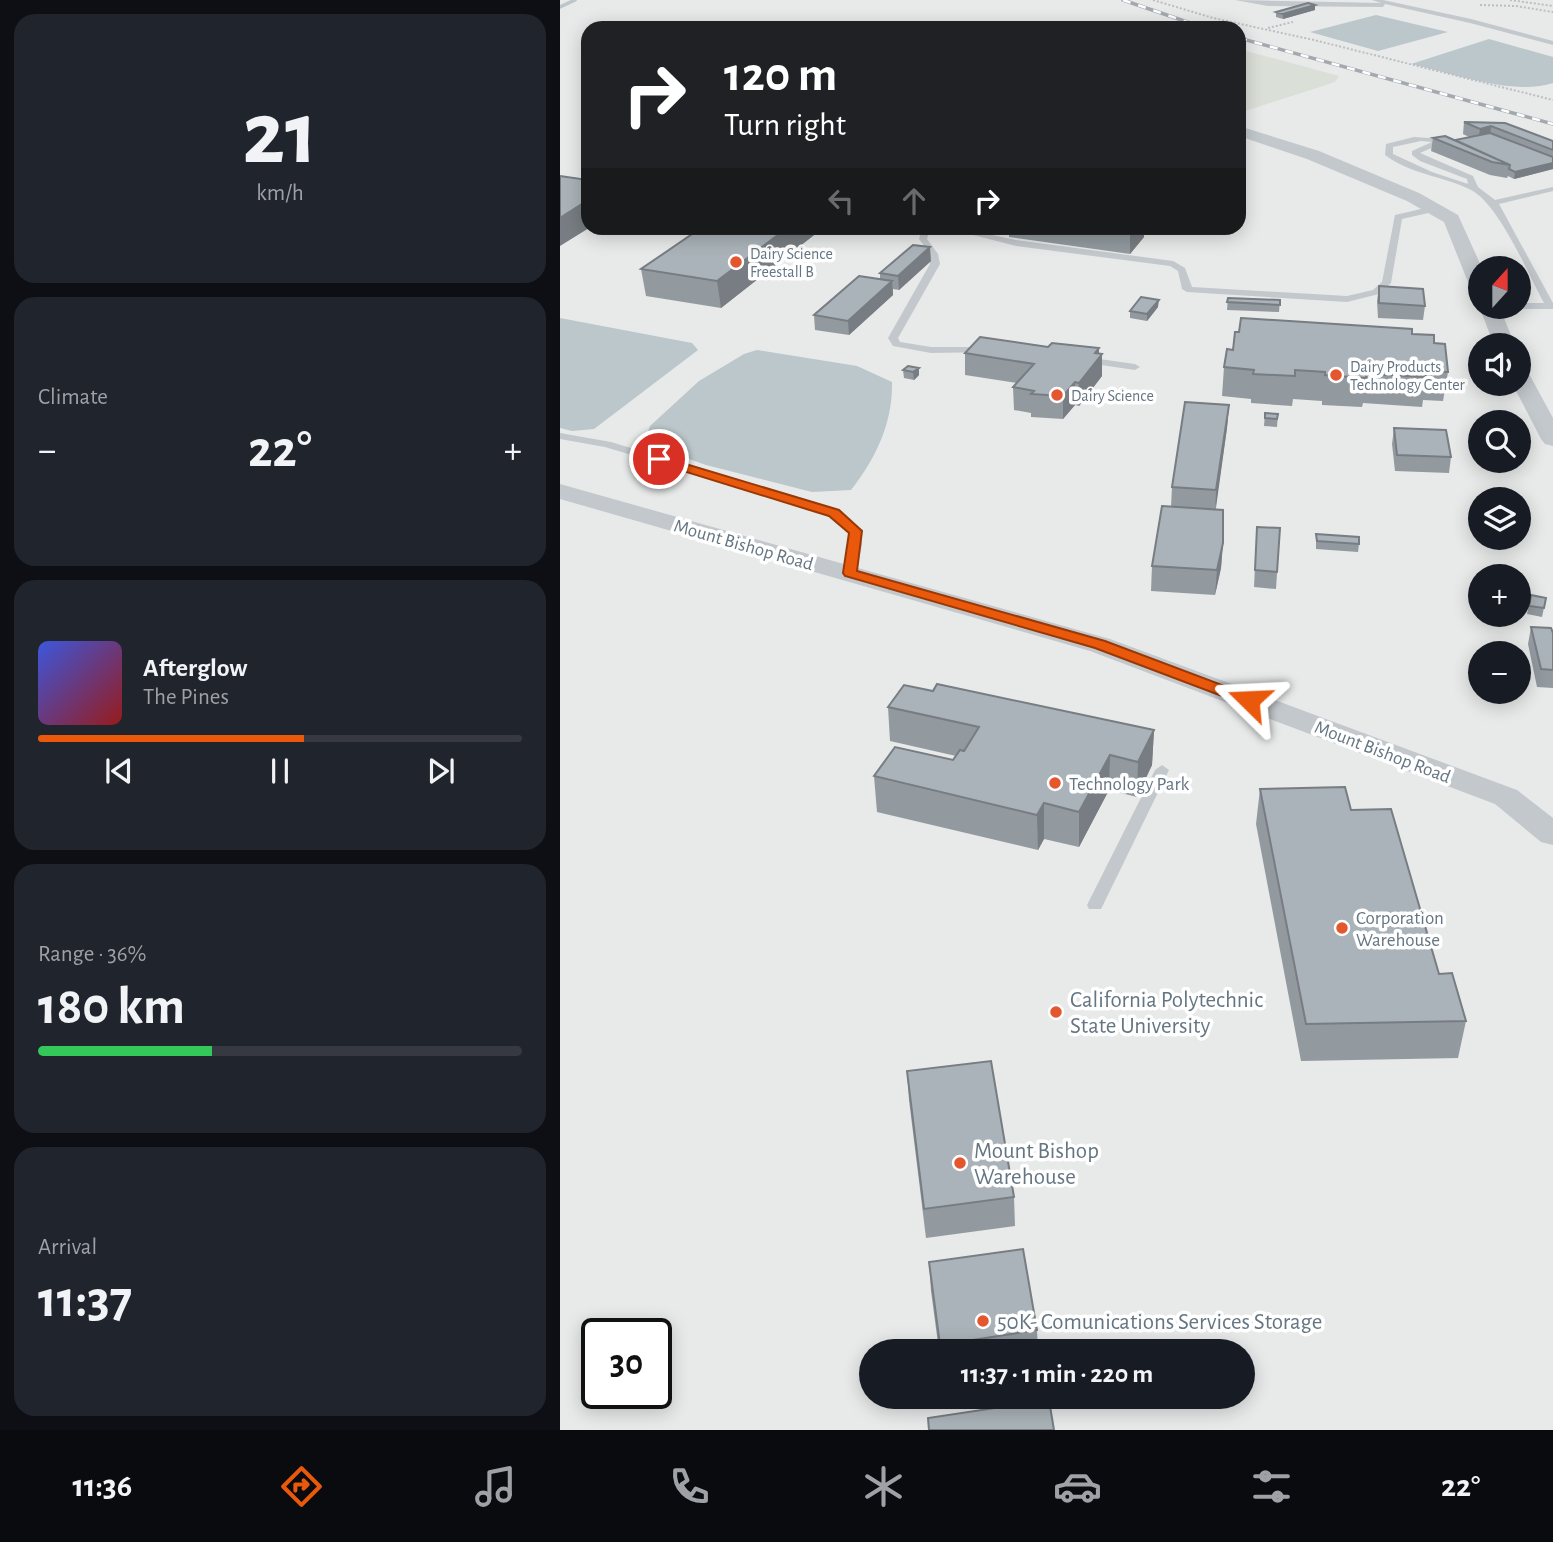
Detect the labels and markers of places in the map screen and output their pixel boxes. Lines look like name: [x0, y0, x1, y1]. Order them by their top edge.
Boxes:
place label: Dairy Science Freestall B: [750, 246, 833, 280]
marker: Dairy Science Freestall B: [728, 254, 744, 270]
place label: Dairy Products Technology Center: [1350, 359, 1466, 394]
marker: Dairy Products Technology Center: [1328, 367, 1344, 383]
marker: Dairy Science: [1049, 387, 1065, 403]
place label: Dairy Science: [1071, 388, 1154, 405]
pin: [629, 429, 689, 489]
marker: Technology Park: [1047, 775, 1063, 791]
place label: Technology Park: [1069, 775, 1190, 794]
place label: Corporation Warehouse: [1356, 909, 1444, 950]
marker: Corporation Warehouse: [1334, 920, 1350, 936]
place label: California Polytechnic State University: [1070, 989, 1263, 1038]
marker: California Polytechnic State University: [1048, 1004, 1064, 1020]
place label: Mount Bishop Warehouse: [974, 1140, 1099, 1189]
marker: Mount Bishop Warehouse: [952, 1155, 968, 1171]
place label: 50K- Comunications Services Storage: [997, 1311, 1322, 1334]
marker: 50K- Comunications Services Storage: [975, 1313, 991, 1329]

